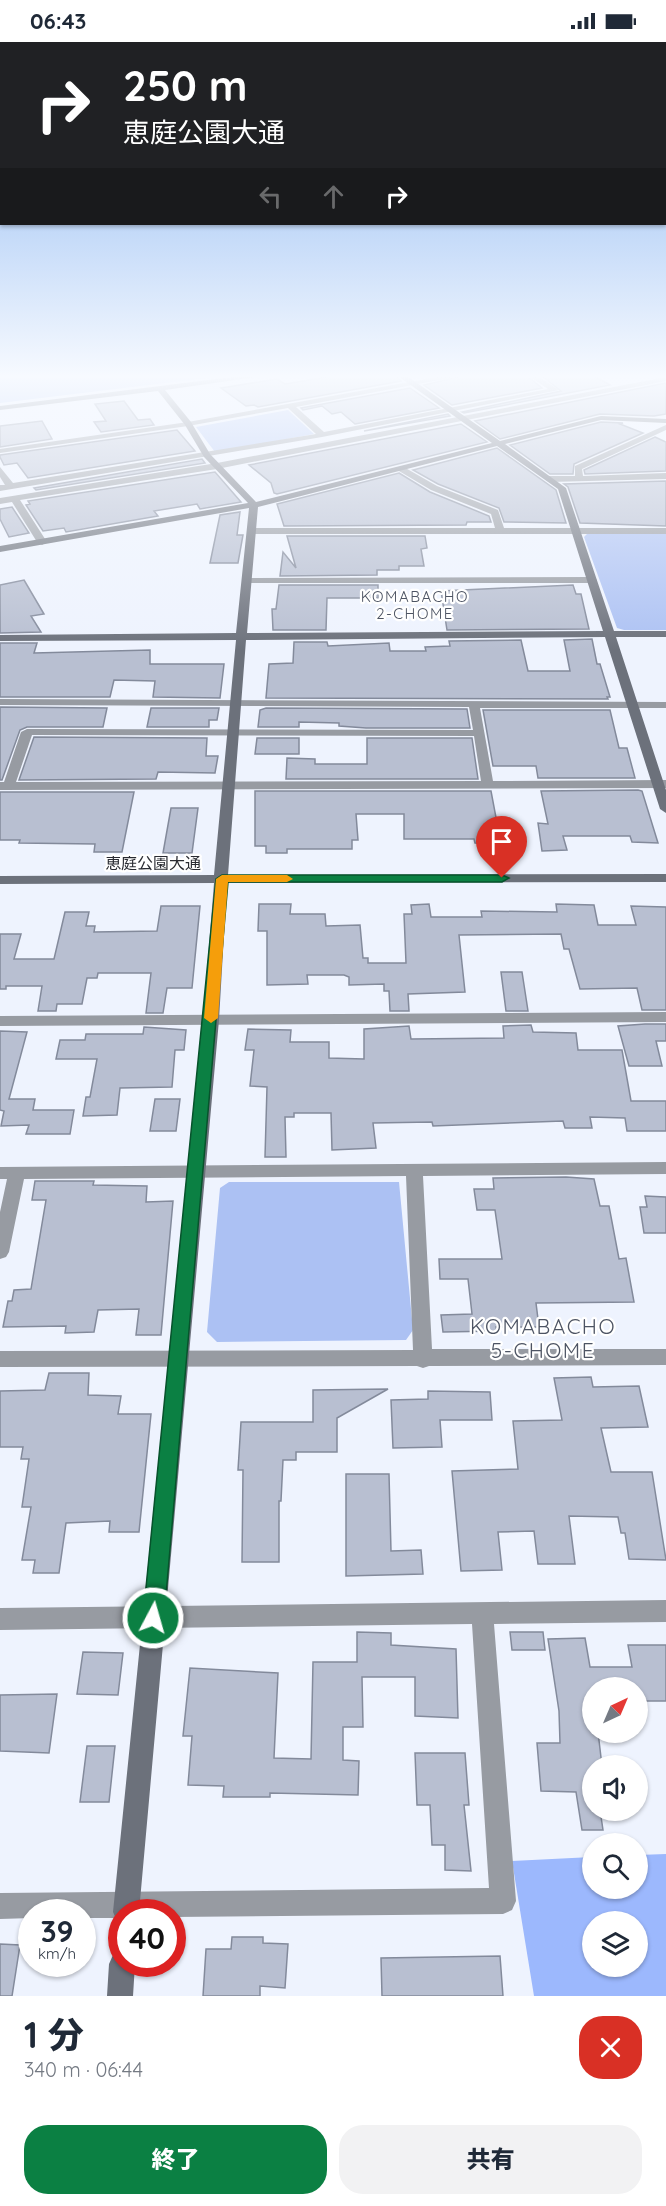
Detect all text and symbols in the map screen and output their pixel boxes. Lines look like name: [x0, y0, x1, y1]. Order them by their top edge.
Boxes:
text: 06:43: [30, 7, 86, 35]
text: 250 m: [123, 59, 247, 112]
icon: right: [24, 66, 102, 144]
text: 恵庭公園大通: [123, 115, 285, 149]
icon: left: [254, 180, 287, 213]
icon: ahead: [317, 180, 350, 213]
icon: right: [380, 180, 413, 213]
district label: KOMABACHO 2-CHOME: [361, 587, 469, 623]
pin: [476, 816, 527, 878]
icon: arrive: [485, 825, 518, 858]
street label: 恵庭公園大通: [105, 853, 201, 873]
district label: KOMABACHO 5-CHOME: [470, 1313, 616, 1363]
position arrow: [121, 1586, 185, 1650]
north arrow: [582, 1677, 648, 1743]
map controls: [582, 1677, 648, 1977]
button: sound: [582, 1755, 648, 1821]
button: search: [582, 1833, 648, 1899]
speed limit sign: 40: [108, 1899, 186, 1977]
button: layers: [582, 1911, 648, 1977]
text: 39: [40, 1912, 74, 1950]
text: km/h: [38, 1944, 76, 1963]
text: 1 分: [24, 2012, 84, 2057]
button: close: [579, 2016, 642, 2079]
text: 340 m · 06:44: [24, 2057, 143, 2082]
button: 終了: [24, 2125, 327, 2194]
button: 共有: [339, 2125, 642, 2194]

